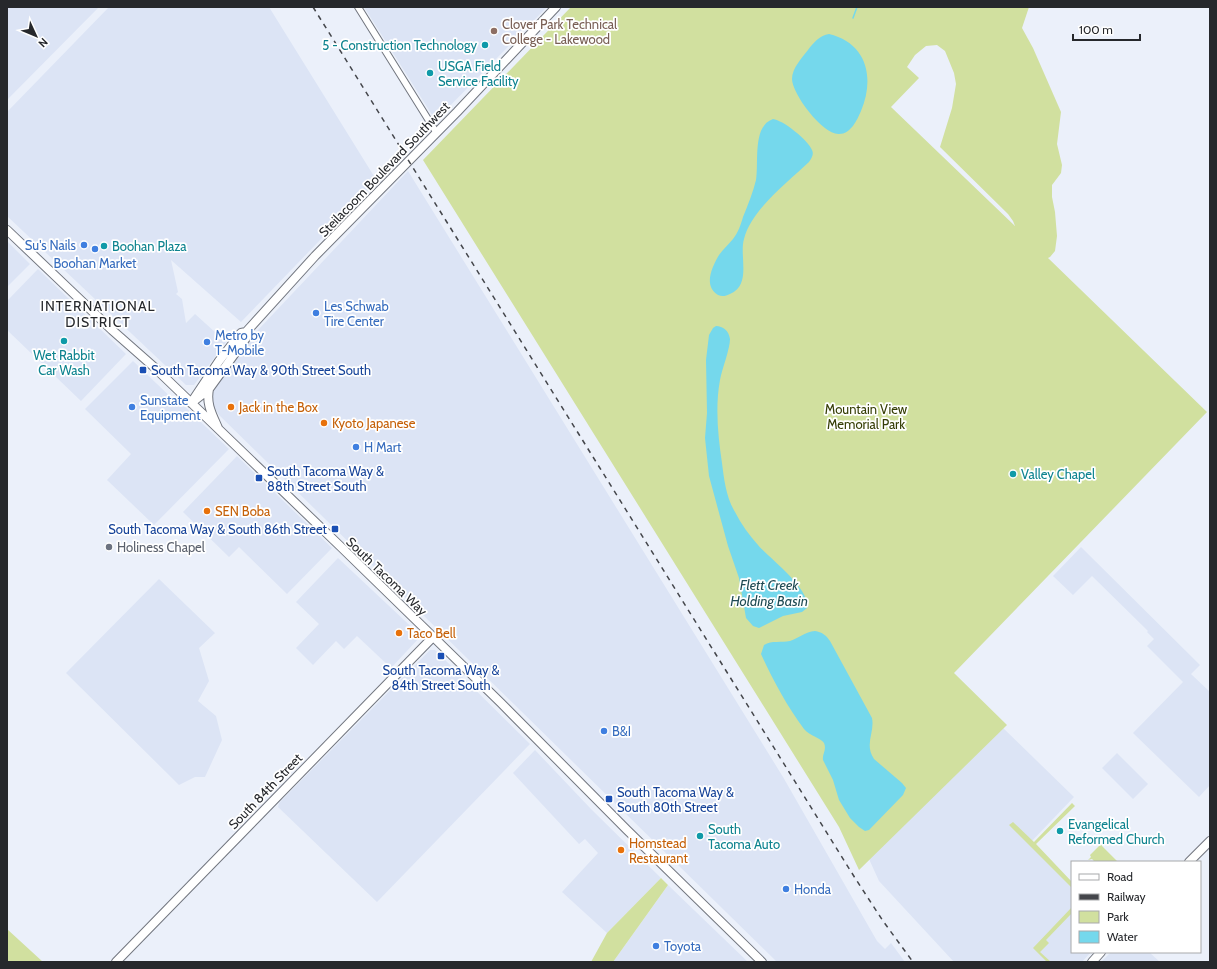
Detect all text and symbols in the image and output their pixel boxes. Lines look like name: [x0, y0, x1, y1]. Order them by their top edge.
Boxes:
north arrow: [16, 16, 56, 56]
place label: Clover Park Technical College - Lakewood: [502, 16, 617, 47]
scale bar: [1073, 16, 1140, 42]
text: 100 m: [1079, 22, 1113, 37]
marker: Clover Park Technical College - Lakewood: [489, 26, 499, 36]
text: N: [35, 35, 51, 51]
place label: 5 - Construction Technology: [322, 37, 477, 53]
marker: 5 - Construction Technology: [480, 40, 490, 50]
place label: USGA Field Service Facility: [438, 58, 519, 89]
marker: USGA Field Service Facility: [425, 68, 435, 78]
street label: Steilacoom Boulevard Southwest: [315, 98, 453, 240]
place label: Su's Nails: [25, 237, 77, 253]
place label: Boohan Plaza: [112, 238, 187, 254]
marker: Su's Nails: [79, 240, 89, 250]
marker: Boohan Plaza: [99, 241, 109, 251]
marker: Boohan Market: [90, 244, 100, 254]
place label: Boohan Market: [54, 255, 137, 271]
district label: INTERNATIONAL DISTRICT: [40, 297, 156, 331]
place label: Les Schwab Tire Center: [324, 298, 389, 329]
marker: Les Schwab Tire Center: [311, 308, 321, 318]
place label: Metro by T-Mobile: [215, 327, 265, 358]
marker: Wet Rabbit Car Wash: [59, 336, 69, 346]
marker: Metro by T-Mobile: [202, 337, 212, 347]
place label: Wet Rabbit Car Wash: [33, 347, 95, 378]
place label: South Tacoma Way & 90th Street South: [151, 362, 371, 378]
marker: South Tacoma Way & 90th Street South: [138, 365, 148, 375]
place label: Sunstate Equipment: [140, 392, 201, 423]
place label: Jack in the Box: [238, 399, 319, 415]
park label: Mountain View Memorial Park: [825, 401, 908, 432]
marker: Sunstate Equipment: [127, 402, 137, 412]
marker: Jack in the Box: [226, 402, 236, 412]
place label: Kyoto Japanese: [332, 415, 416, 431]
marker: Kyoto Japanese: [319, 418, 329, 428]
place label: H Mart: [364, 439, 402, 455]
marker: H Mart: [351, 442, 361, 452]
place label: South Tacoma Way & 88th Street South: [267, 463, 384, 494]
place label: Valley Chapel: [1021, 466, 1095, 482]
marker: Valley Chapel: [1008, 469, 1018, 479]
marker: South Tacoma Way & 88th Street South: [254, 473, 264, 483]
place label: SEN Boba: [215, 503, 271, 519]
marker: SEN Boba: [202, 506, 212, 516]
place label: South Tacoma Way & South 86th Street: [108, 521, 328, 537]
marker: South Tacoma Way & South 86th Street: [330, 524, 340, 534]
street label: South Tacoma Way: [343, 533, 431, 619]
place label: Holiness Chapel: [117, 539, 205, 555]
marker: Holiness Chapel: [104, 542, 114, 552]
water label: Flett Creek Holding Basin: [730, 576, 808, 610]
place label: Taco Bell: [407, 625, 456, 641]
marker: Taco Bell: [394, 628, 404, 638]
marker: South Tacoma Way & 84th Street South: [436, 651, 446, 661]
place label: South Tacoma Way & 84th Street South: [382, 662, 500, 693]
place label: B&I: [612, 723, 631, 739]
marker: B&I: [599, 726, 609, 736]
street label: South 84th Street: [225, 749, 306, 832]
place label: South Tacoma Way & South 80th Street: [617, 784, 734, 815]
marker: South Tacoma Way & South 80th Street: [604, 794, 614, 804]
place label: Evangelical Reformed Church: [1068, 816, 1165, 847]
place label: South Tacoma Auto: [708, 821, 780, 852]
marker: Evangelical Reformed Church: [1055, 826, 1065, 836]
marker: South Tacoma Auto: [695, 831, 705, 841]
place label: Homstead Restaurant: [629, 835, 688, 866]
marker: Homstead Restaurant: [616, 845, 626, 855]
legend: [1071, 861, 1201, 953]
text: Road: [1107, 869, 1133, 884]
place label: Honda: [794, 881, 832, 897]
marker: Honda: [781, 884, 791, 894]
text: Railway: [1107, 889, 1145, 904]
text: Park: [1107, 909, 1129, 924]
text: Water: [1107, 929, 1138, 944]
place label: Toyota: [664, 938, 702, 954]
marker: Toyota: [651, 941, 661, 951]

